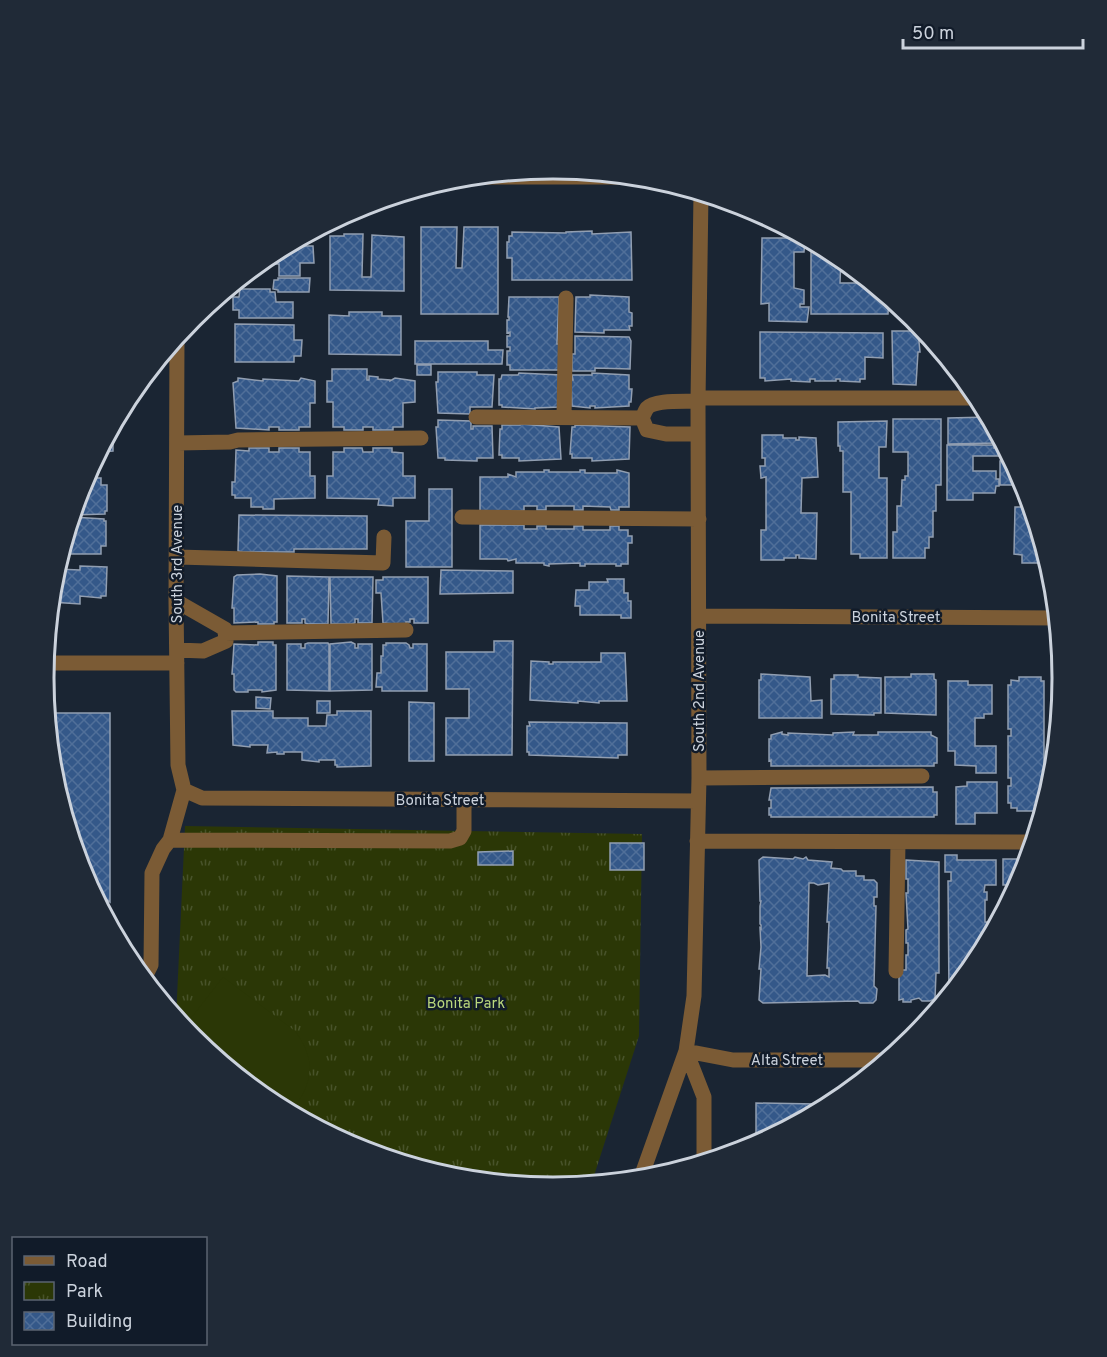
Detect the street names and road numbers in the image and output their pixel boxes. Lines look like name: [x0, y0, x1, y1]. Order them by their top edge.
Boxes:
street label: South 3rd Avenue: [169, 505, 188, 623]
street label: Bonita Street: [852, 609, 940, 628]
street label: South 2nd Avenue: [691, 630, 710, 752]
street label: Bonita Street: [396, 792, 484, 811]
street label: Alta Street: [751, 1052, 823, 1071]

